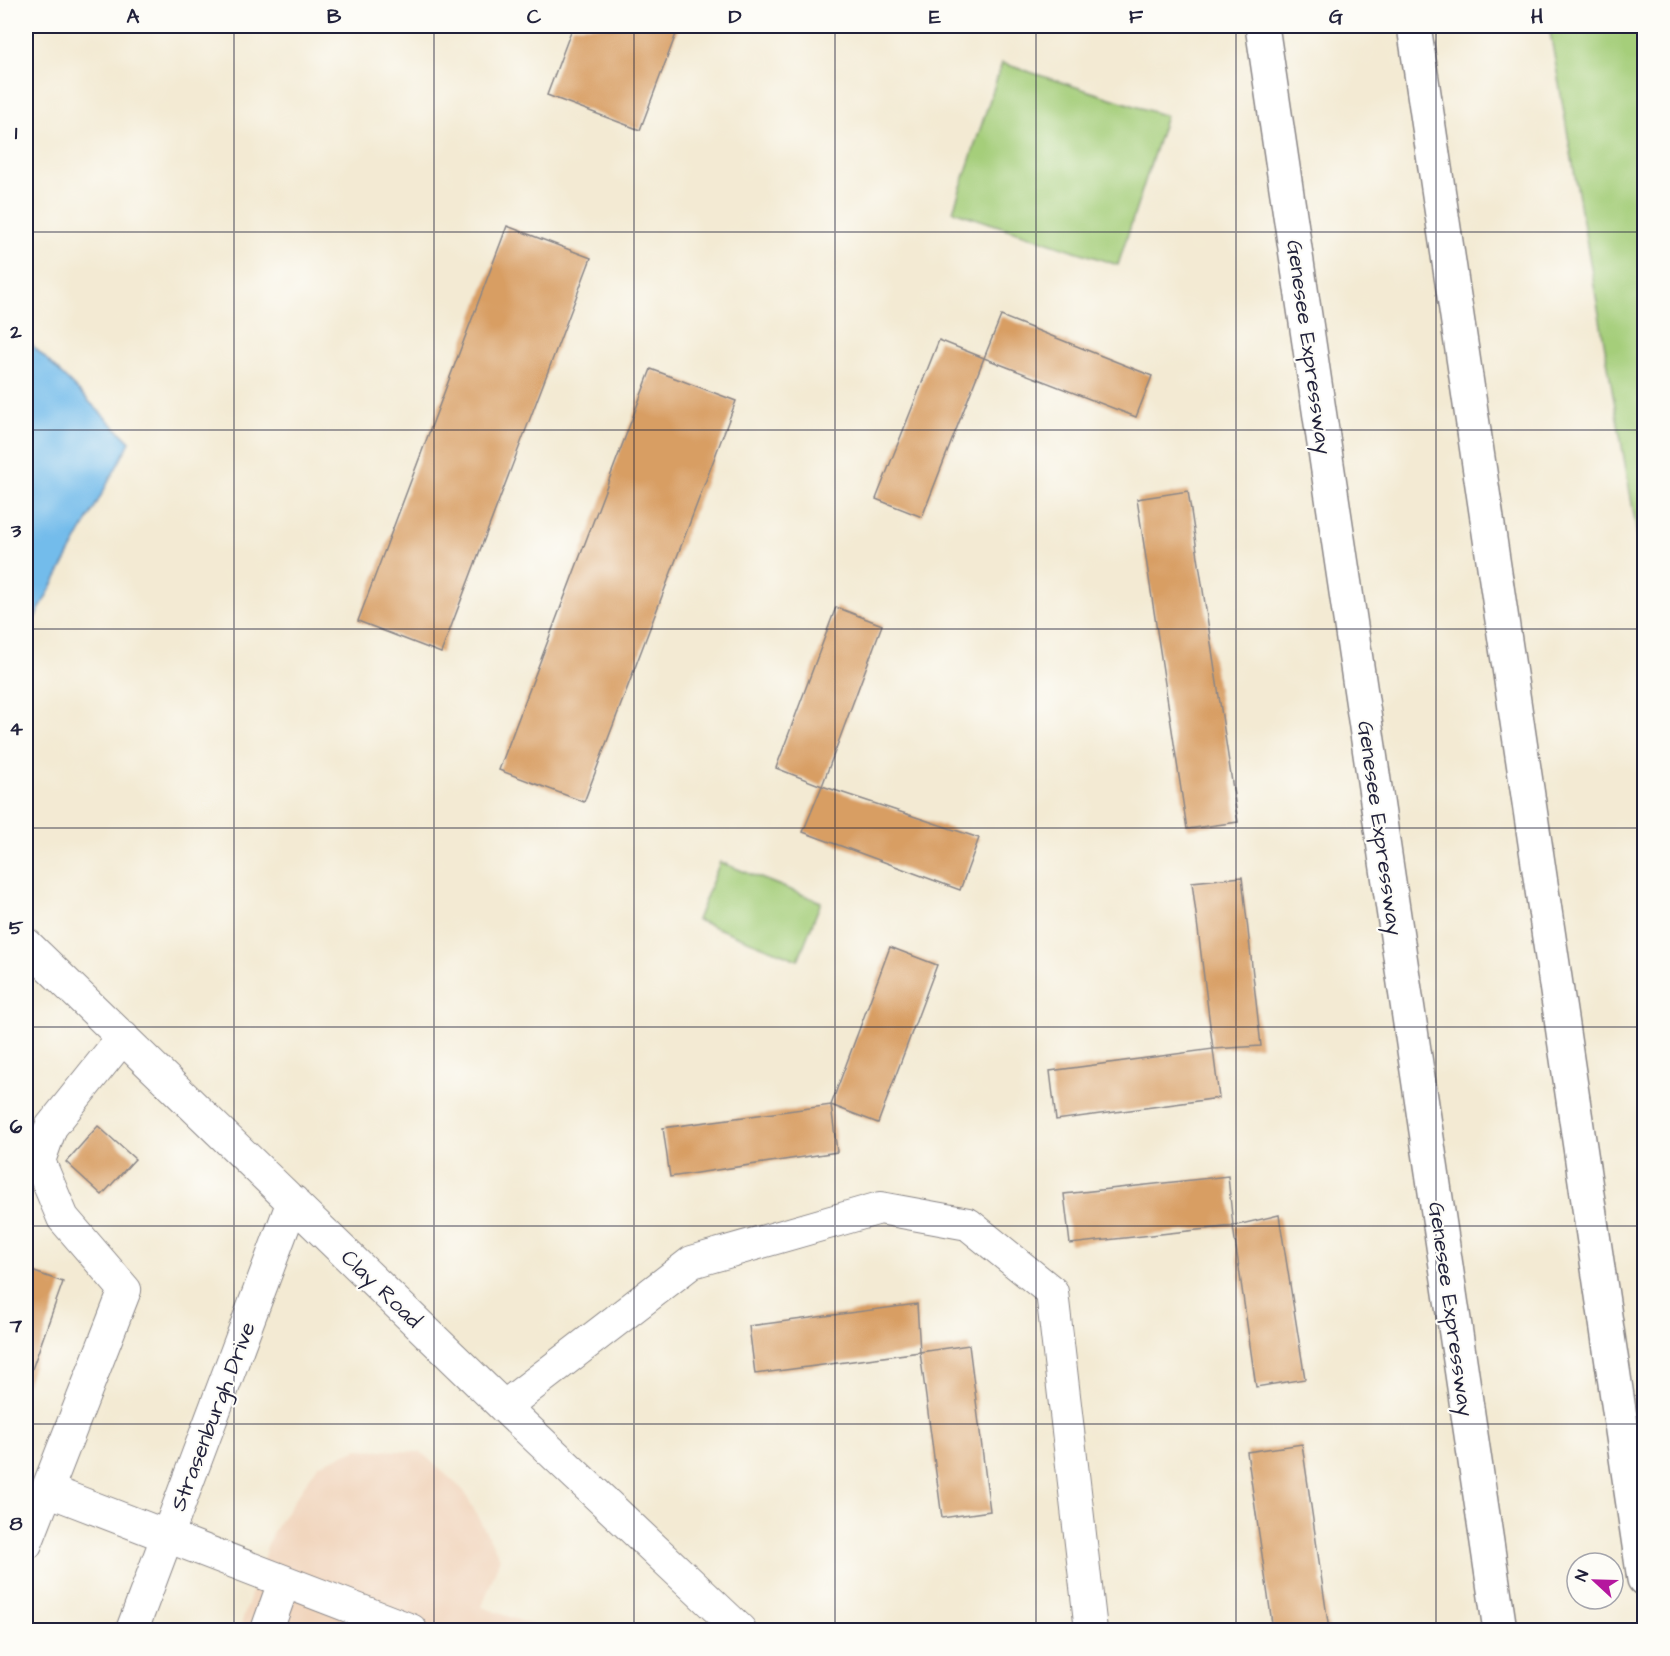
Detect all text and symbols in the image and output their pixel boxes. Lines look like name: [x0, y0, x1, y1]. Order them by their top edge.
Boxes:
text: A: [127, 3, 140, 31]
text: B: [327, 3, 342, 31]
text: C: [527, 3, 542, 31]
text: D: [729, 3, 742, 31]
text: E: [929, 3, 941, 31]
text: F: [1129, 3, 1144, 31]
text: G: [1329, 3, 1343, 31]
text: H: [1531, 3, 1543, 31]
text: 1: [15, 119, 18, 147]
street label: Genesee Expressway: [1277, 238, 1339, 457]
text: 2: [9, 318, 22, 346]
text: 3: [10, 517, 22, 545]
text: 4: [9, 715, 23, 743]
street label: Genesee Expressway: [1348, 719, 1410, 938]
text: 5: [9, 914, 24, 942]
text: 6: [10, 1113, 23, 1141]
street label: Genesee Expressway: [1419, 1200, 1481, 1419]
street label: Clay Road: [333, 1243, 428, 1336]
text: 7: [9, 1312, 23, 1340]
street label: Strasenburgh Drive: [163, 1318, 265, 1516]
text: 8: [10, 1510, 23, 1538]
north arrow: [1565, 1551, 1625, 1611]
text: N: [1570, 1567, 1594, 1585]

